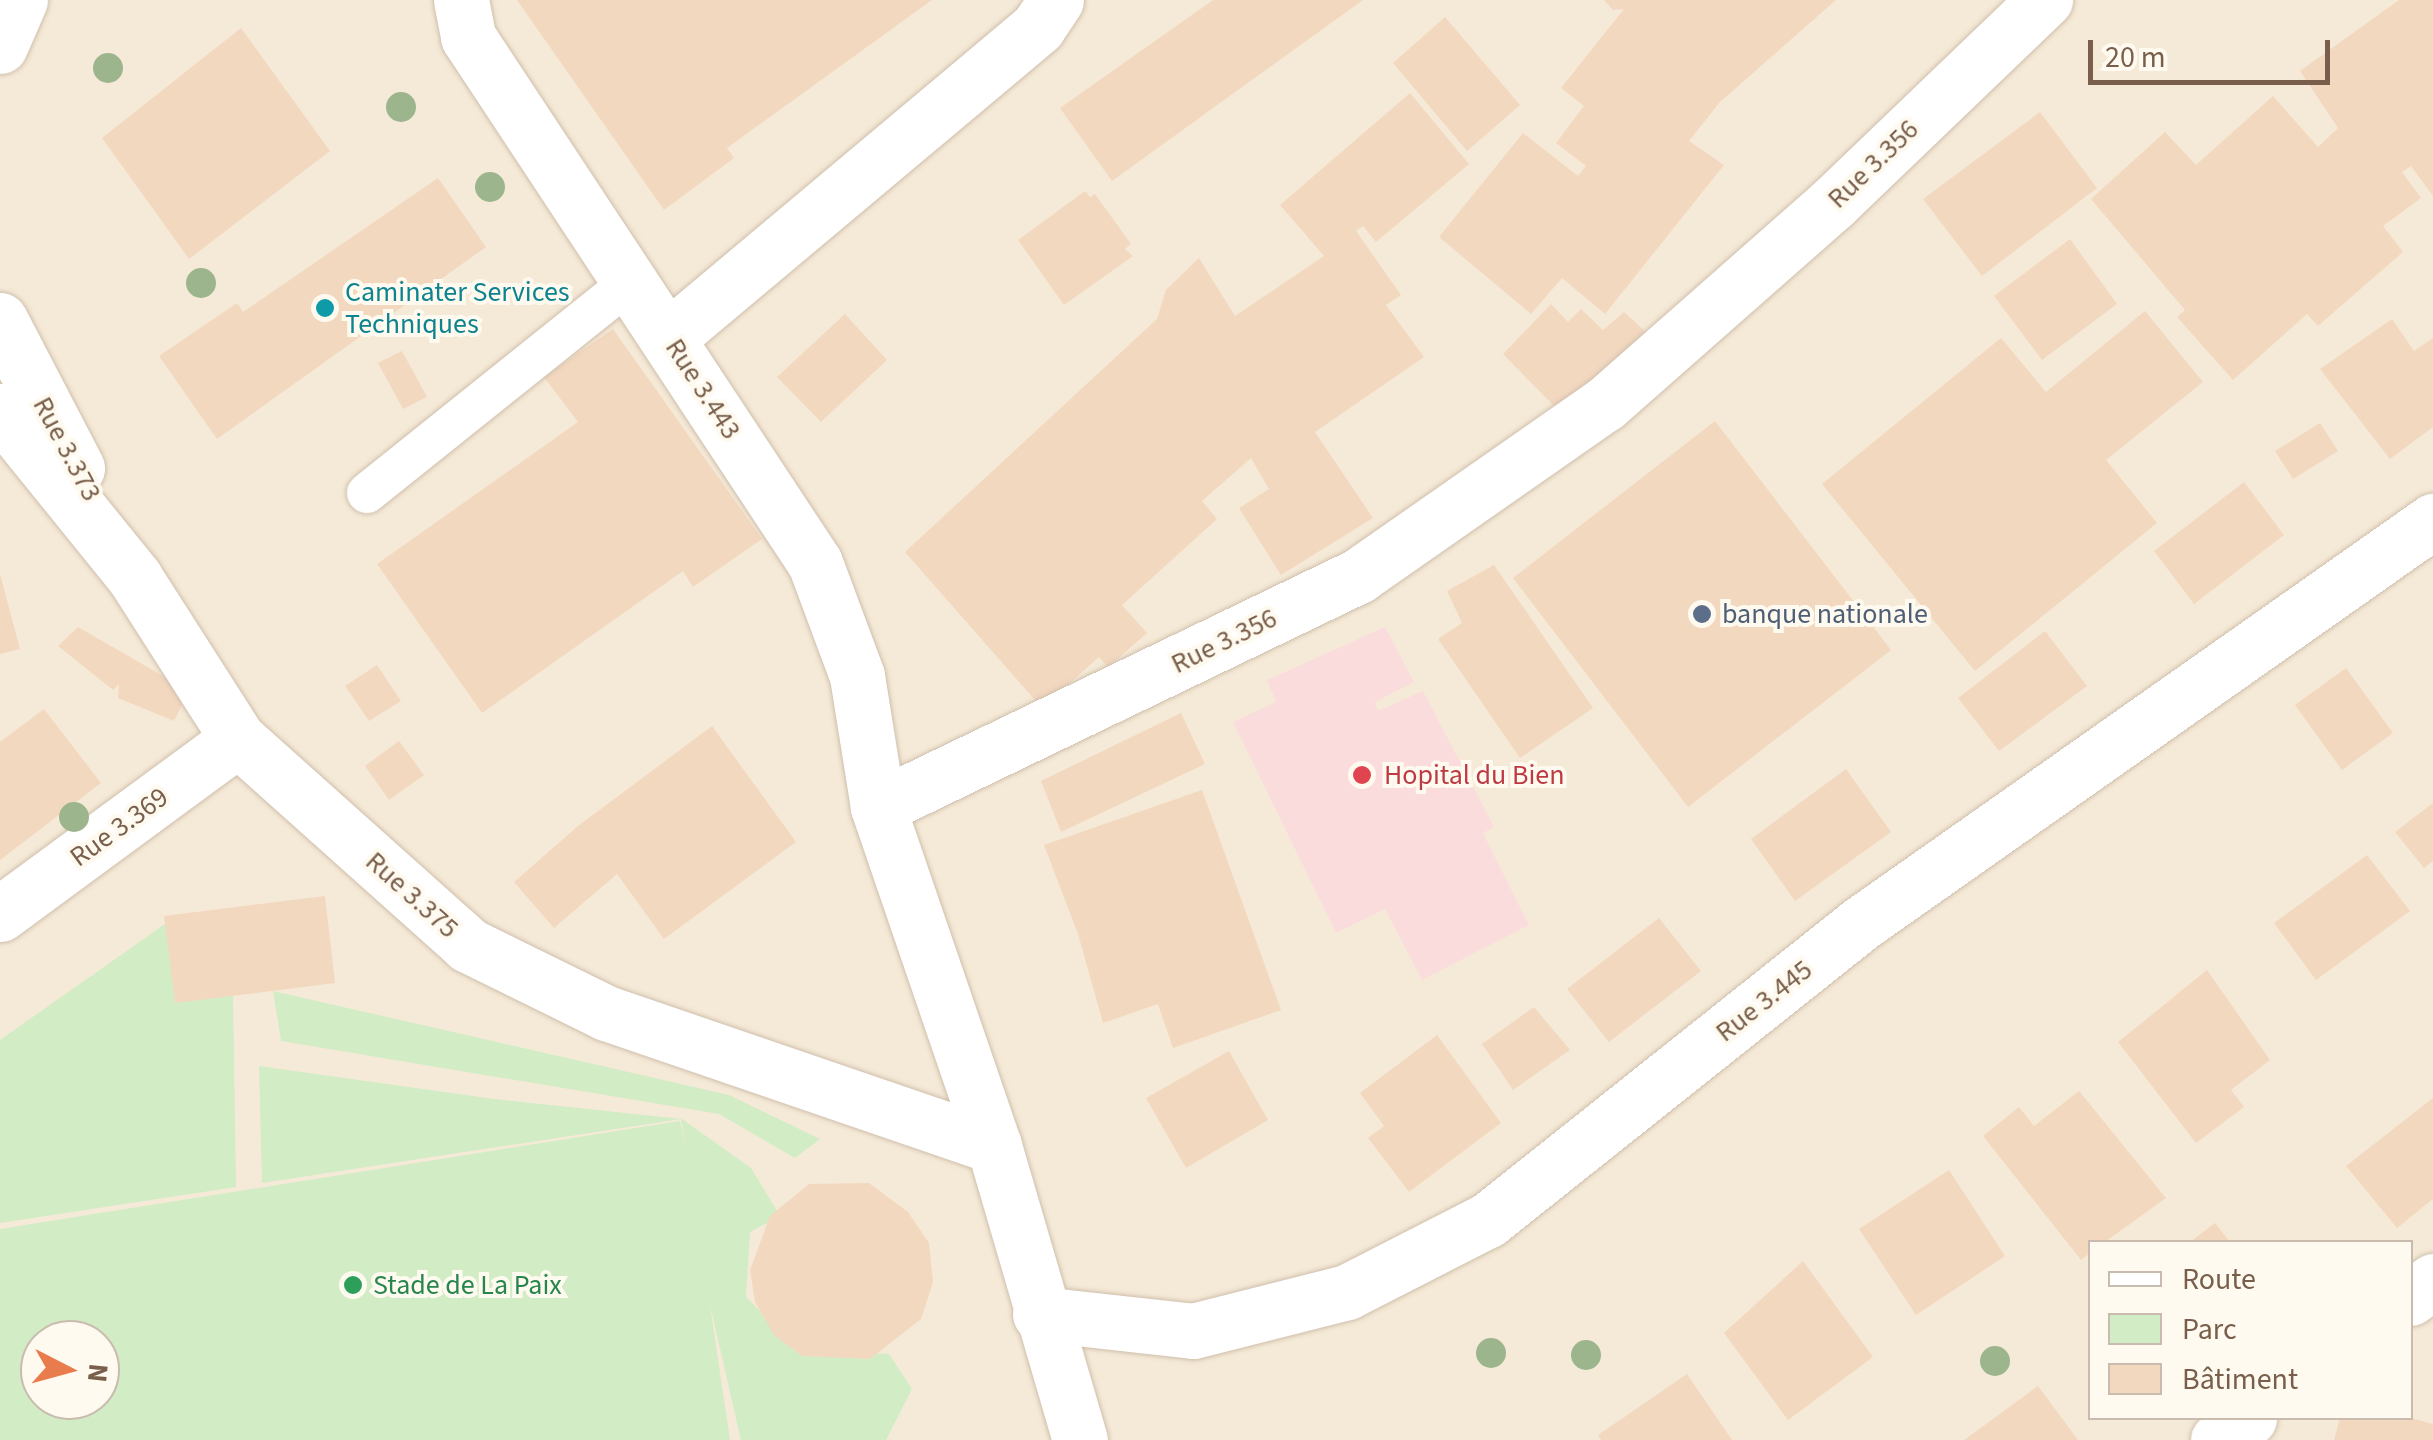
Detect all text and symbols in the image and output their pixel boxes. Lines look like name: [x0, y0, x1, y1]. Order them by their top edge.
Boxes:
scale bar: [2093, 20, 2336, 82]
text: 20 m: [2105, 36, 2166, 79]
street label: Rue 3.356: [1821, 113, 1925, 215]
place label: Caminater Services Techniques: [345, 275, 570, 341]
marker: Caminater Services Techniques: [314, 297, 336, 319]
street label: Rue 3.443: [658, 332, 748, 446]
street label: Rue 3.373: [26, 391, 108, 507]
place label: banque nationale: [1722, 597, 1928, 631]
street label: Rue 3.356: [1166, 601, 1282, 681]
marker: banque nationale: [1691, 603, 1713, 625]
place label: Hopital du Bien: [1384, 758, 1565, 792]
marker: Hopital du Bien: [1349, 762, 1375, 788]
street label: Rue 3.369: [63, 780, 175, 874]
street label: Rue 3.375: [359, 845, 465, 945]
street label: Rue 3.445: [1709, 953, 1819, 1049]
legend: [2088, 1240, 2413, 1420]
text: Route: [2182, 1258, 2256, 1301]
place label: Stade de La Paix: [373, 1268, 562, 1302]
marker: Stade de La Paix: [342, 1274, 364, 1296]
text: Parc: [2182, 1308, 2237, 1351]
north arrow: [20, 1320, 120, 1420]
text: Bâtiment: [2182, 1358, 2298, 1401]
text: N: [77, 1362, 119, 1384]

